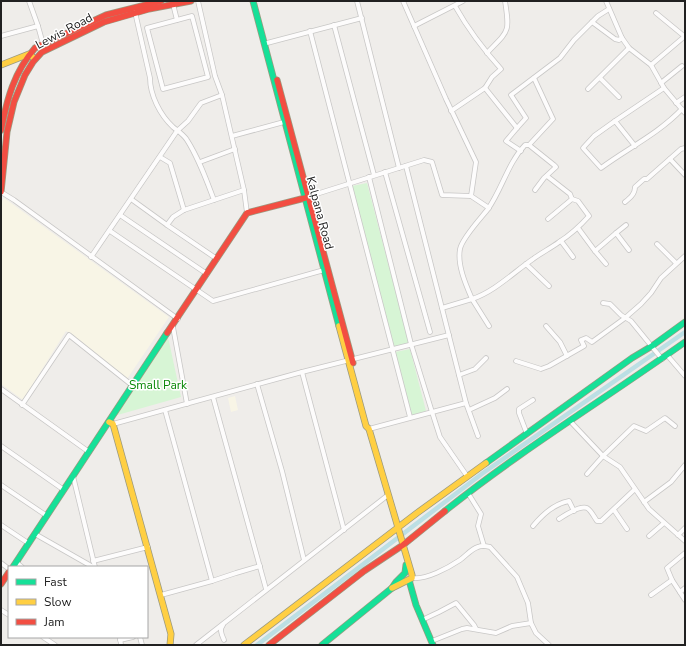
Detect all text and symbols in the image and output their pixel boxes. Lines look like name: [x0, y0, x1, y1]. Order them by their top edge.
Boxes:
street label: Lewis Road: [33, 9, 95, 53]
street label: Kalpana Road: [303, 175, 337, 251]
park label: Small Park: [129, 377, 188, 393]
legend: [8, 566, 148, 638]
text: Fast: [44, 574, 67, 590]
text: Slow: [44, 594, 72, 610]
text: Jam: [43, 614, 65, 630]

